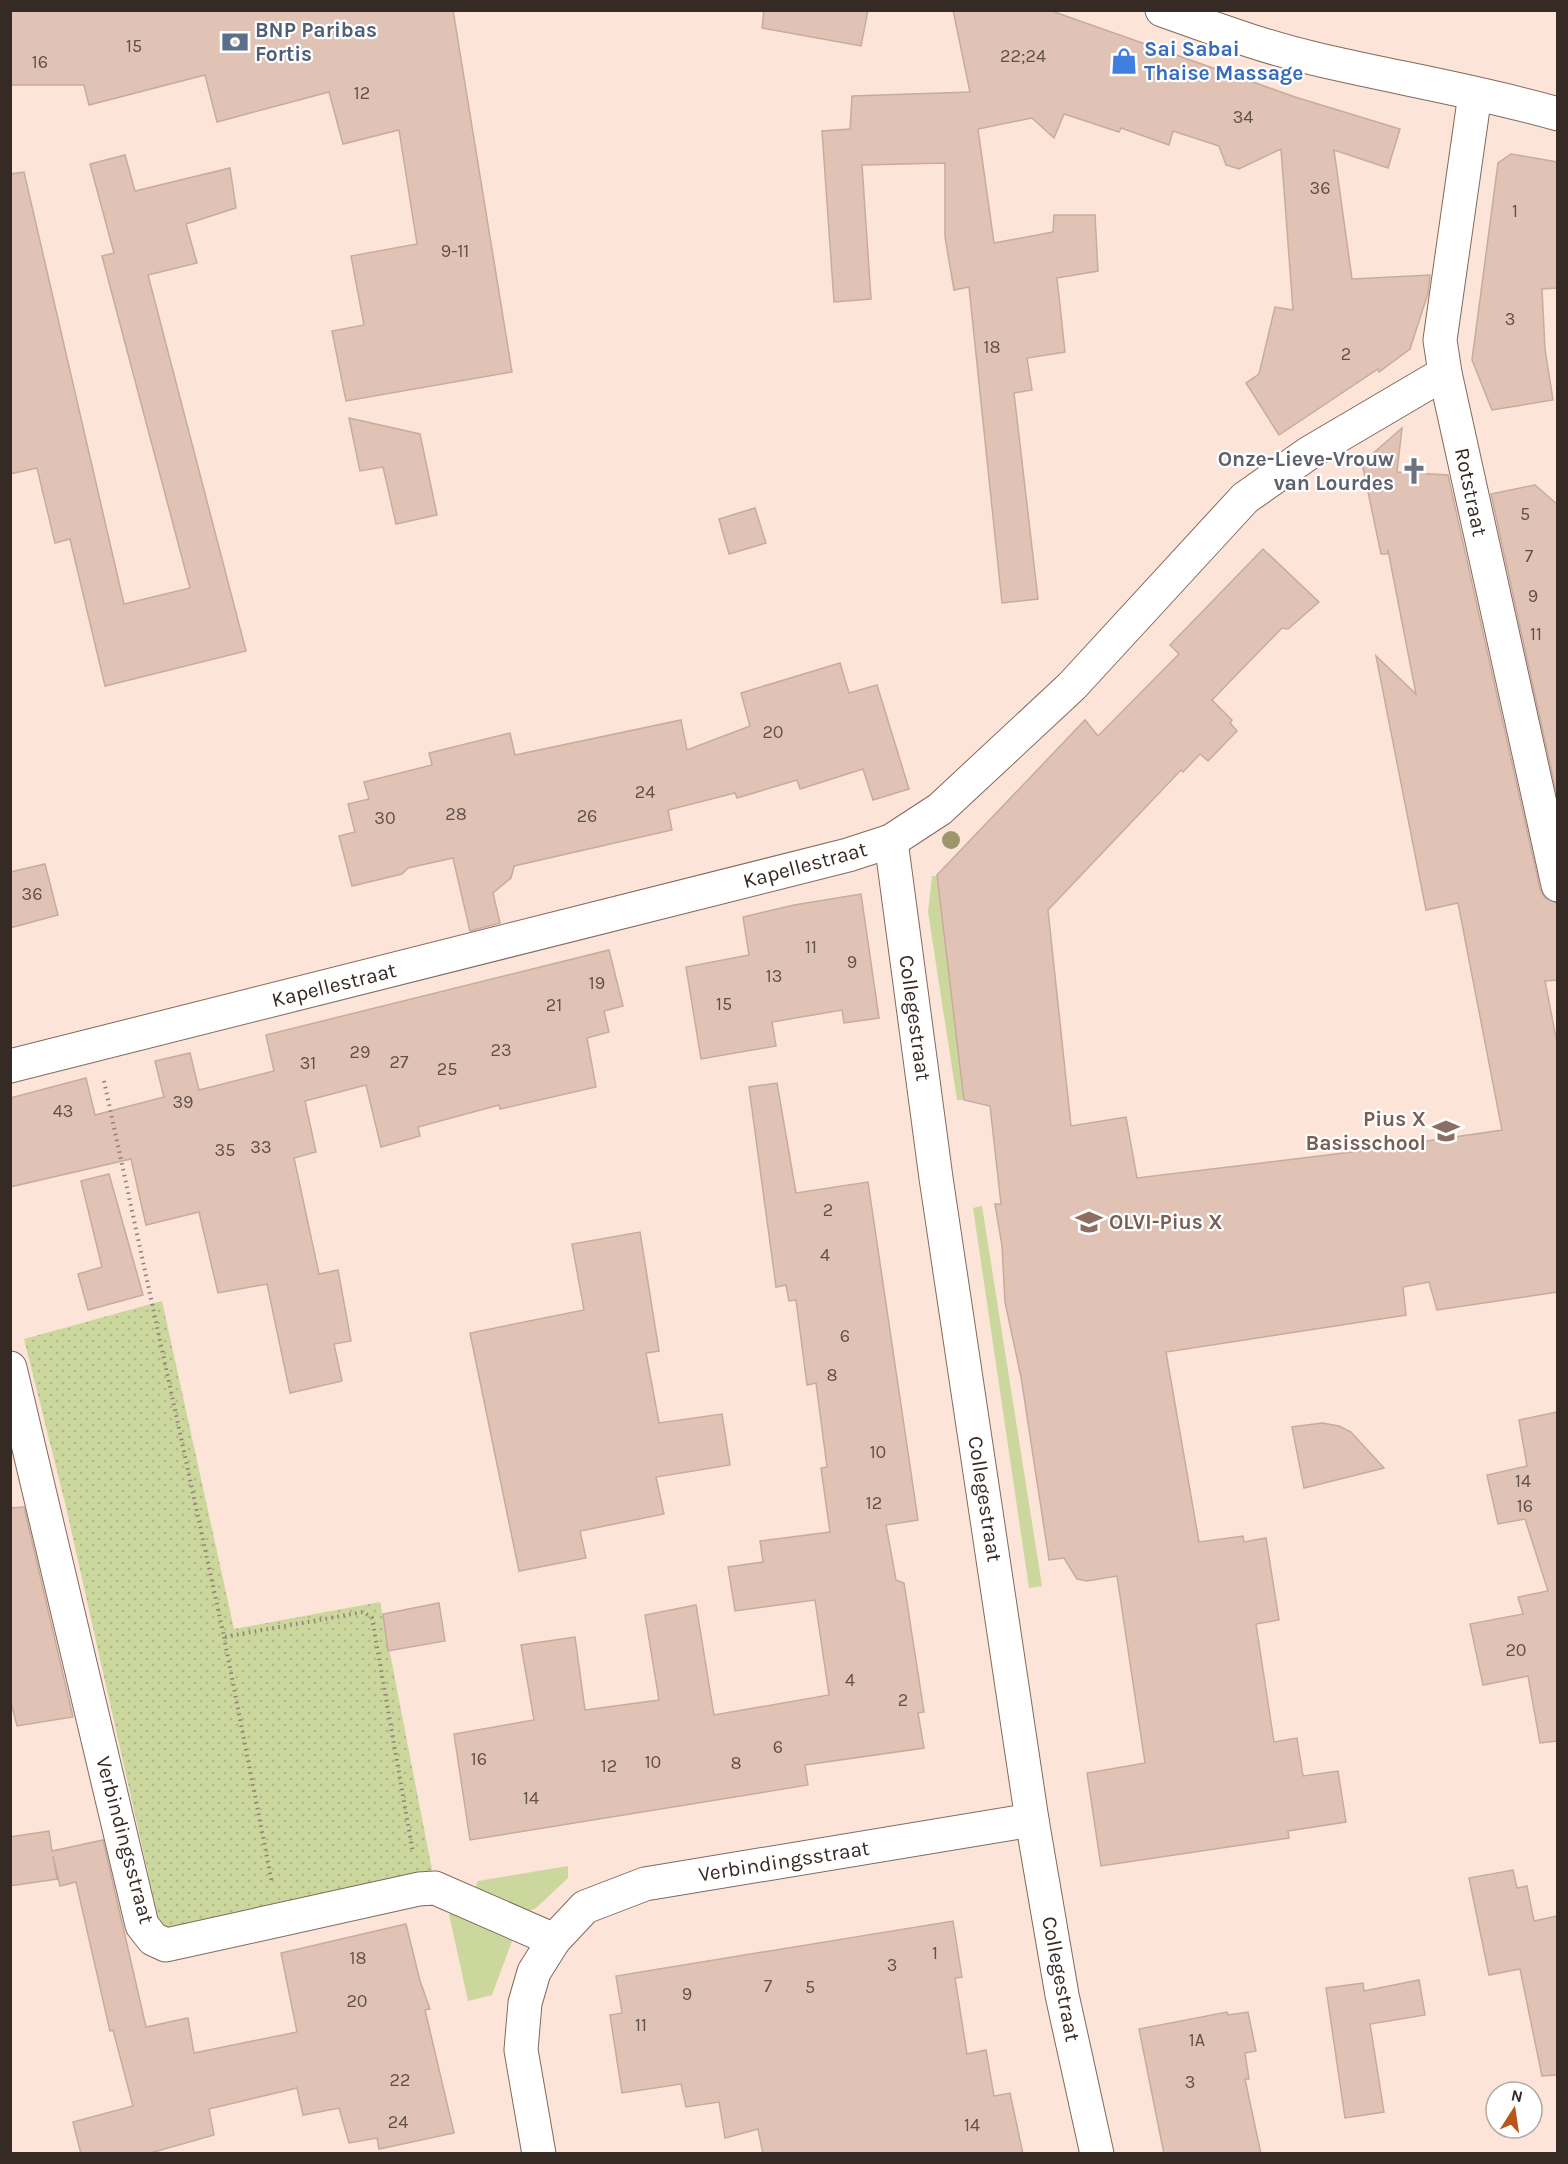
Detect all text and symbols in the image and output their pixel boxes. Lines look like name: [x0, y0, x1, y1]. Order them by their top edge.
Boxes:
place label: BNP Paribas Fortis: [255, 18, 377, 66]
bank icon: BNP Paribas Fortis: [220, 27, 250, 57]
house number: 15: [126, 35, 142, 57]
place label: Sai Sabai Thaise Massage: [1144, 37, 1303, 85]
house number: 22;24: [1000, 45, 1046, 67]
shop icon: Sai Sabai Thaise Massage: [1109, 46, 1139, 76]
house number: 16: [32, 51, 48, 73]
house number: 12: [354, 82, 370, 104]
house number: 34: [1233, 106, 1253, 128]
house number: 36: [1310, 177, 1330, 199]
house number: 1: [1512, 200, 1518, 222]
house number: 9-11: [441, 240, 469, 262]
house number: 3: [1505, 308, 1515, 330]
house number: 18: [983, 336, 1001, 358]
house number: 2: [1341, 343, 1351, 365]
street label: Rotstraat: [1450, 446, 1492, 538]
place label: Onze-Lieve-Vrouw van Lourdes: [1218, 447, 1394, 495]
church icon: Onze-Lieve-Vrouw van Lourdes: [1399, 456, 1429, 486]
house number: 5: [1520, 503, 1530, 525]
house number: 7: [1525, 545, 1534, 567]
house number: 9: [1528, 585, 1538, 607]
house number: 11: [1530, 623, 1542, 645]
house number: 20: [762, 721, 784, 743]
house number: 24: [635, 781, 655, 803]
house number: 28: [445, 803, 467, 825]
house number: 26: [577, 805, 597, 827]
house number: 30: [374, 807, 396, 829]
street label: Kapellestraat: [740, 837, 870, 893]
house number: 36: [22, 883, 42, 905]
house number: 11: [805, 936, 817, 958]
house number: 9: [847, 951, 857, 973]
street label: Collegestraat: [894, 953, 936, 1083]
street label: Kapellestraat: [269, 958, 399, 1012]
house number: 13: [766, 965, 782, 987]
house number: 19: [589, 972, 605, 994]
house number: 15: [716, 993, 732, 1015]
house number: 21: [546, 994, 562, 1016]
house number: 23: [490, 1039, 512, 1061]
house number: 29: [350, 1041, 370, 1063]
house number: 27: [390, 1051, 409, 1073]
house number: 31: [300, 1052, 316, 1074]
house number: 25: [437, 1058, 457, 1080]
house number: 39: [172, 1091, 194, 1113]
house number: 43: [53, 1100, 73, 1122]
place label: Pius X Basisschool: [1306, 1107, 1426, 1155]
school or university icon: Pius X Basisschool: [1431, 1116, 1461, 1146]
house number: 33: [250, 1136, 272, 1158]
house number: 35: [215, 1139, 235, 1161]
house number: 2: [823, 1199, 833, 1221]
school or university icon: OLVI-Pius X: [1074, 1207, 1104, 1237]
place label: OLVI-Pius X: [1109, 1210, 1223, 1234]
house number: 4: [820, 1244, 830, 1266]
house number: 6: [840, 1325, 850, 1347]
house number: 8: [826, 1364, 838, 1386]
street label: Collegestraat: [963, 1434, 1007, 1564]
house number: 10: [870, 1441, 886, 1463]
house number: 14: [1515, 1470, 1531, 1492]
house number: 12: [866, 1492, 882, 1514]
house number: 16: [1517, 1495, 1533, 1517]
house number: 20: [1505, 1639, 1527, 1661]
house number: 4: [845, 1669, 855, 1691]
house number: 2: [898, 1689, 908, 1711]
house number: 6: [773, 1736, 783, 1758]
house number: 16: [471, 1748, 487, 1770]
house number: 10: [645, 1751, 661, 1773]
house number: 8: [730, 1752, 742, 1774]
street label: Verbindingsstraat: [91, 1753, 159, 1927]
house number: 12: [601, 1755, 617, 1777]
house number: 14: [523, 1787, 539, 1809]
street label: Verbindingsstraat: [697, 1836, 871, 1886]
street label: Collegestraat: [1037, 1914, 1085, 2044]
house number: 1: [932, 1942, 938, 1964]
house number: 18: [349, 1947, 367, 1969]
house number: 3: [887, 1954, 897, 1976]
house number: 7: [764, 1975, 773, 1997]
house number: 5: [805, 1976, 815, 1998]
house number: 9: [682, 1983, 692, 2005]
house number: 20: [346, 1990, 368, 2012]
house number: 11: [635, 2014, 647, 2036]
house number: 1A: [1189, 2029, 1205, 2051]
house number: 22: [390, 2069, 410, 2091]
house number: 3: [1185, 2071, 1195, 2093]
north arrow: [1484, 2080, 1544, 2140]
text: N: [1509, 2085, 1525, 2106]
house number: 24: [388, 2111, 408, 2133]
house number: 14: [964, 2114, 980, 2136]

